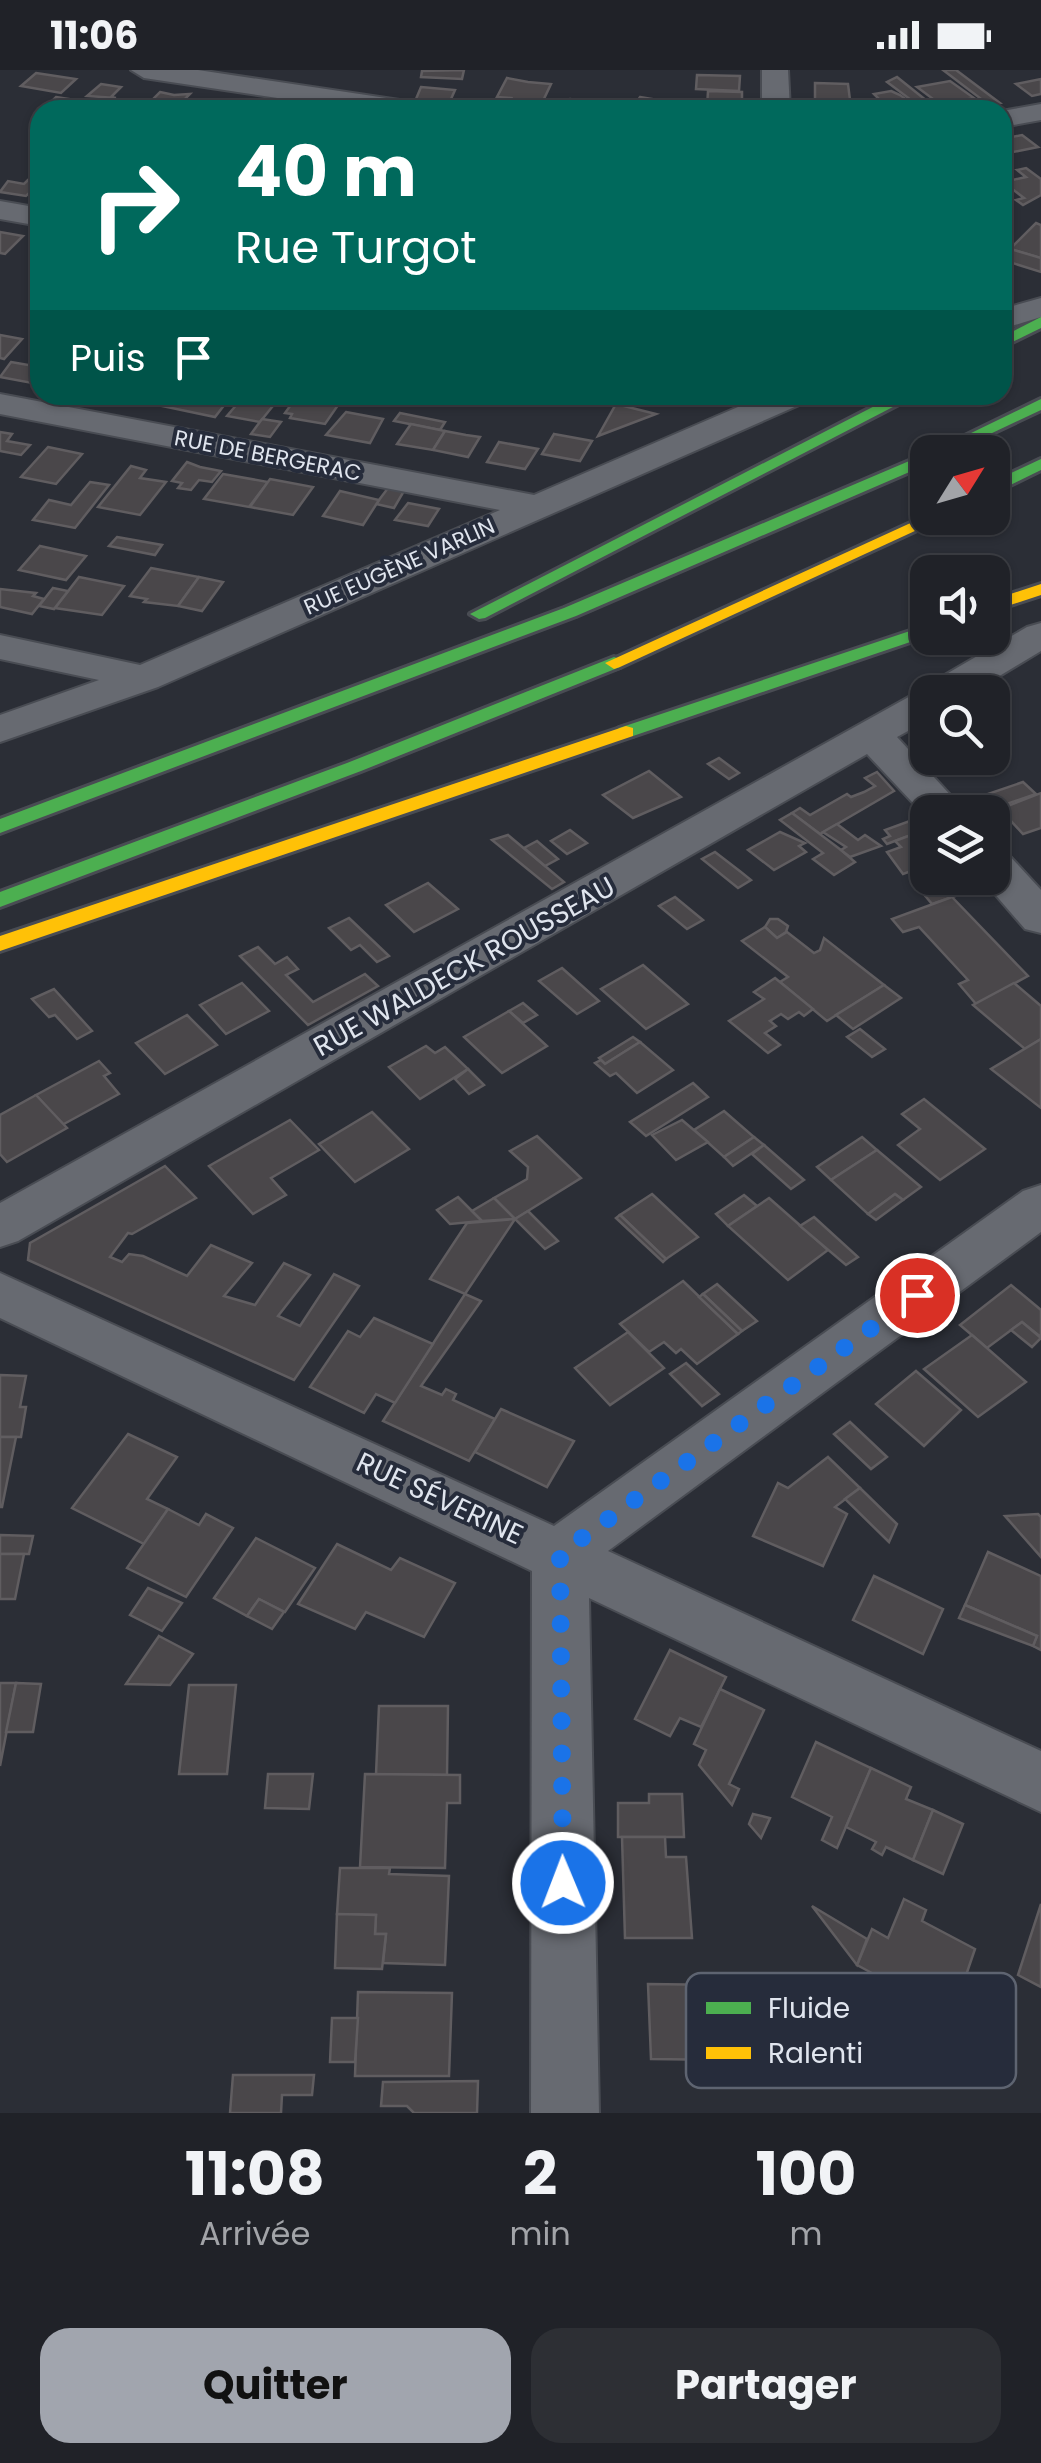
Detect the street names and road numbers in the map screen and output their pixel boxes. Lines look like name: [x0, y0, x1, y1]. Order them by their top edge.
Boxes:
street label: RUE DE BERGERAC: [172, 422, 364, 489]
street label: RUE EUGÈNE VARLIN: [299, 510, 500, 623]
street label: RUE WALDECK ROUSSEAU: [307, 867, 622, 1066]
street label: RUE SÉVERINE: [350, 1443, 530, 1554]

